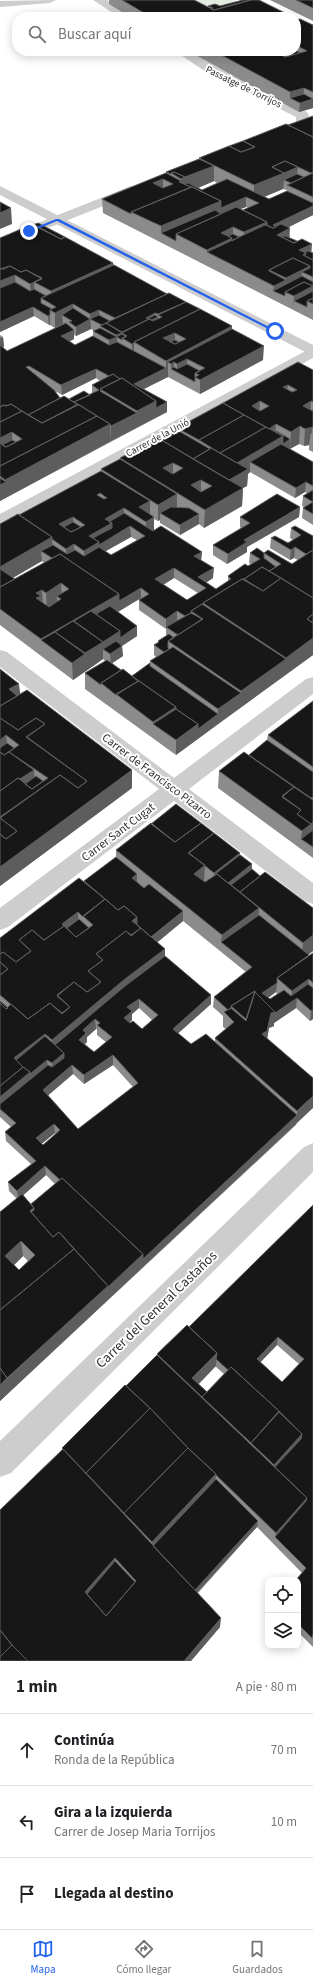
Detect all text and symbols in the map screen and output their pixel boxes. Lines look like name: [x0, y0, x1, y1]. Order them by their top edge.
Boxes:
search box: [12, 12, 301, 56]
icon: search: [26, 23, 48, 45]
text: Buscar aquí: [58, 24, 131, 45]
street label: Passatge de Torrijos: [203, 62, 284, 111]
route end: [20, 222, 38, 240]
route start: [266, 322, 284, 340]
street label: Carrer de la Unió: [123, 415, 192, 460]
street label: Carrer de Francisco Pizarro: [98, 729, 215, 823]
street label: Carrer Sant Cugat: [78, 799, 159, 866]
street label: Carrer del General Castaños: [92, 1246, 222, 1373]
map controls: [265, 1577, 301, 1649]
button: locate: [265, 1577, 301, 1613]
button: layers: [265, 1613, 301, 1649]
text: 1 min: [16, 1675, 57, 1699]
text: A pie · 80 m: [236, 1678, 297, 1696]
text: Continúa: [54, 1730, 115, 1751]
icon: ahead: [16, 1739, 38, 1761]
text: 70 m: [271, 1741, 297, 1759]
text: Ronda de la República: [54, 1751, 175, 1769]
text: Gira a la izquierda: [54, 1802, 173, 1823]
icon: left: [16, 1811, 38, 1833]
text: 10 m: [271, 1813, 297, 1831]
text: Carrer de Josep Maria Torrijos: [54, 1823, 216, 1841]
icon: arrive: [16, 1883, 38, 1905]
text: Llegada al destino: [54, 1883, 174, 1904]
tab: Mapa: [30, 1938, 55, 1977]
tab: Cómo llegar: [116, 1938, 171, 1977]
tab: Guardados: [232, 1938, 283, 1977]

